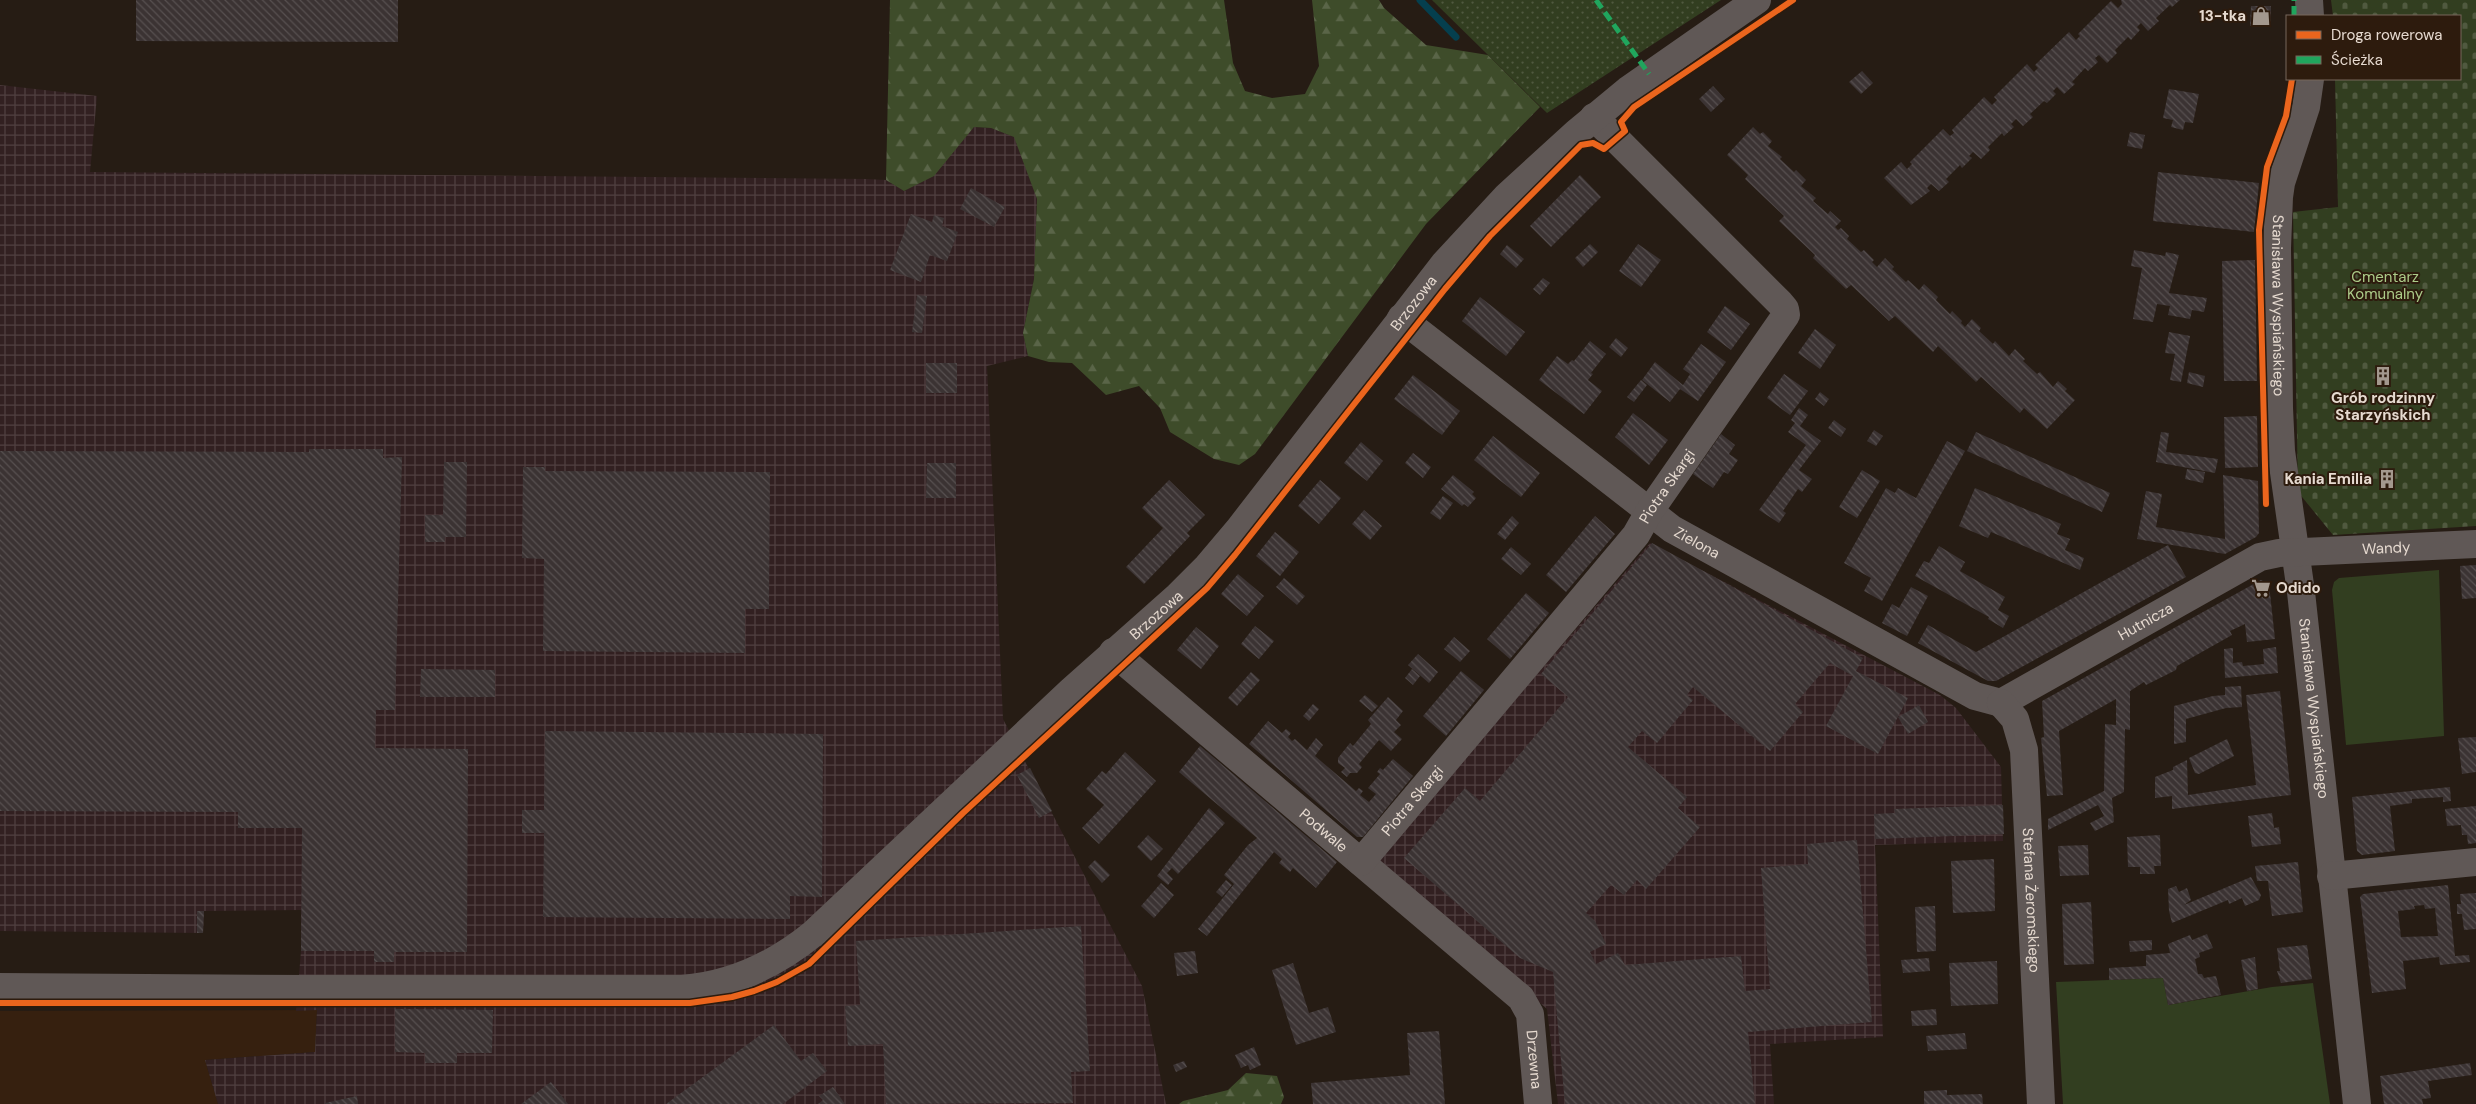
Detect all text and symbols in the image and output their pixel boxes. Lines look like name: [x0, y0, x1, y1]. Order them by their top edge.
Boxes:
shop icon: 13-tka: [2250, 5, 2272, 27]
place label: 13-tka: [2199, 6, 2246, 26]
legend: [2286, 15, 2461, 80]
text: Droga rowerowa: [2331, 25, 2442, 45]
text: Ścieżka: [2331, 50, 2383, 70]
street label: Stanisława Wyspiańskiego: [2267, 214, 2289, 397]
park label: Cmentarz Komunalny: [2347, 267, 2424, 304]
street label: Brzozowa: [1386, 271, 1442, 335]
building icon: Grób rodzinny Starzyńskich: [2372, 365, 2394, 387]
place label: Grób rodzinny Starzyńskich: [2331, 388, 2435, 425]
street label: Piotra Skargi: [1634, 445, 1700, 527]
building icon: Kania Emilia: [2376, 468, 2398, 490]
place label: Kania Emilia: [2284, 469, 2372, 489]
street label: Zielona: [1671, 522, 1723, 563]
street label: Wandy: [2362, 537, 2411, 559]
supermarket icon: Odido: [2250, 577, 2272, 599]
place label: Odido: [2276, 578, 2321, 598]
street label: Brzozowa: [1125, 586, 1187, 644]
street label: Hutnicza: [2114, 598, 2177, 645]
street label: Stanisława Wyspiańskiego: [2294, 617, 2334, 800]
street label: Piotra Skargi: [1377, 761, 1448, 840]
street label: Podwale: [1295, 804, 1352, 857]
street label: Stefana Żeromskiego: [2018, 827, 2045, 973]
street label: Drzewna: [1521, 1029, 1547, 1090]

